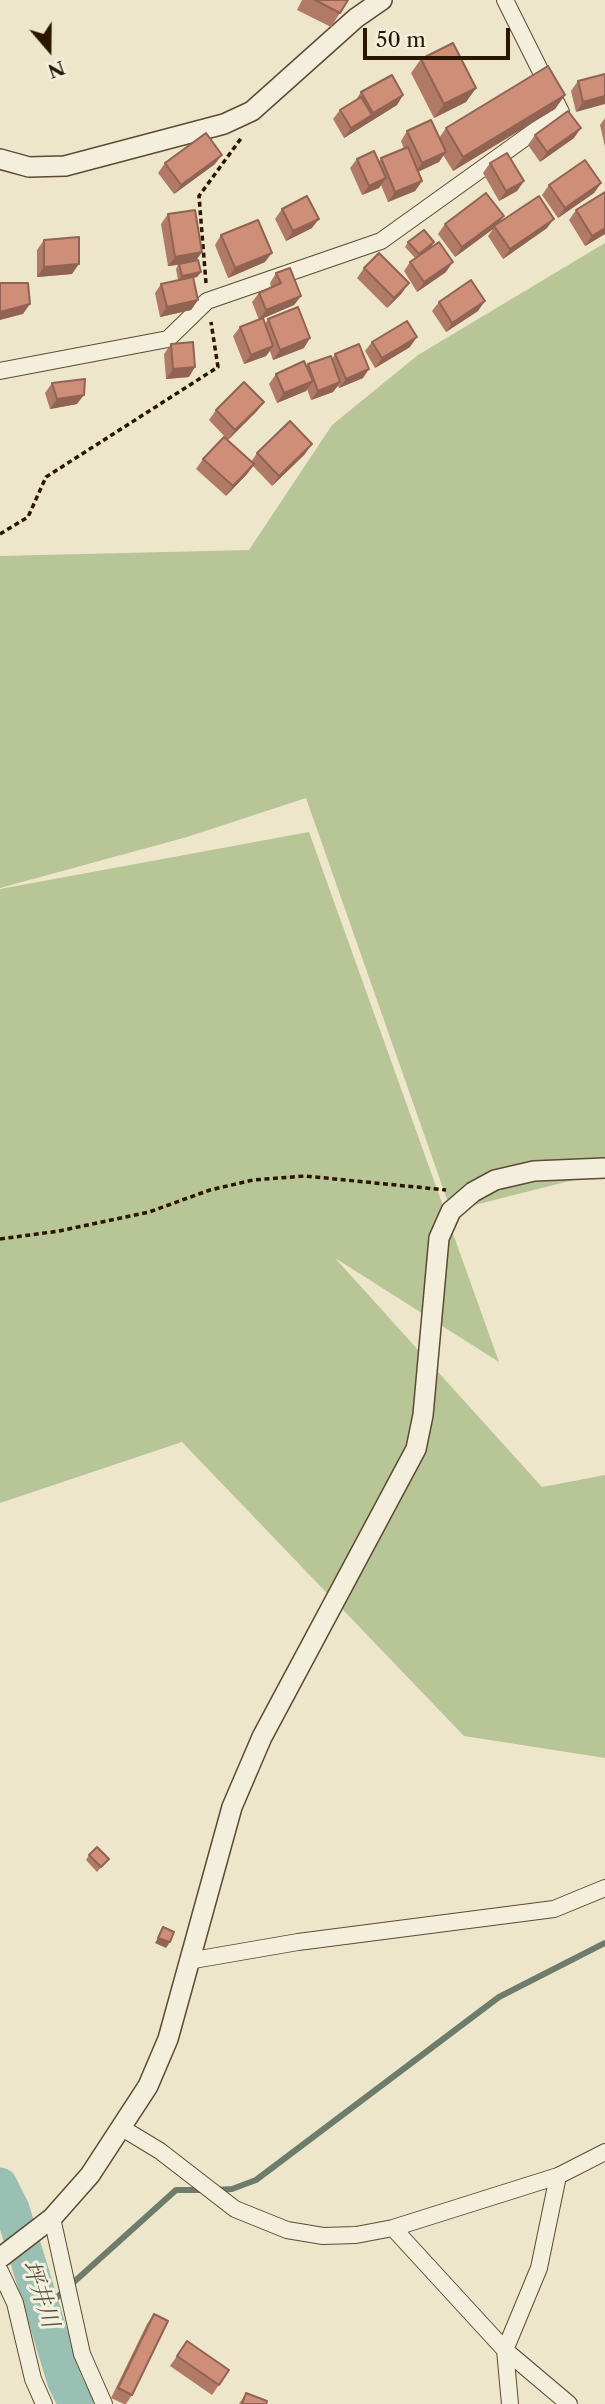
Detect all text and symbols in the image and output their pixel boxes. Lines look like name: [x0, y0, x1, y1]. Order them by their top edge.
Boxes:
north arrow: [14, 14, 84, 84]
scale bar: [367, 14, 514, 58]
text: 50 m: [376, 27, 426, 52]
text: N: [45, 56, 68, 83]
water label: 坪井川: [16, 2257, 64, 2331]

